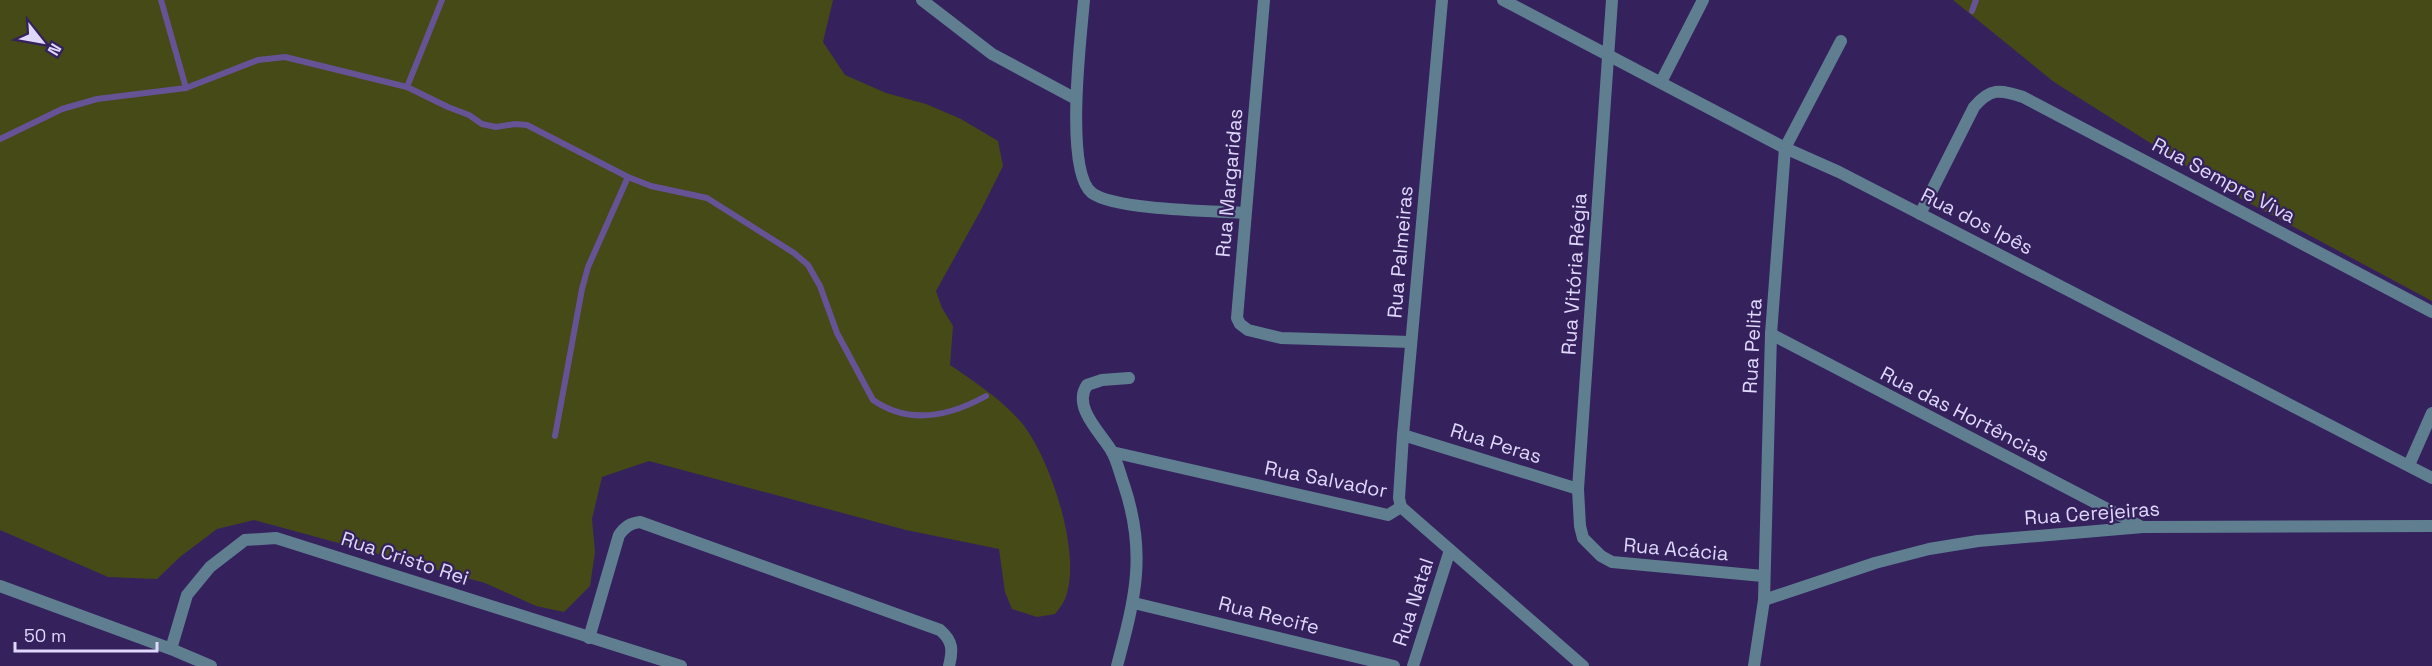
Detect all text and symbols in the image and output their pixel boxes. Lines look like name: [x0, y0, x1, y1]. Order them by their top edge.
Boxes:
north arrow: [12, 12, 72, 72]
text: N: [43, 39, 66, 59]
street label: Rua Margaridas: [1210, 108, 1248, 258]
street label: Rua Sempre Viva: [2148, 131, 2300, 229]
street label: Rua dos Ipês: [1916, 182, 2038, 260]
street label: Rua Palmeiras: [1381, 185, 1419, 319]
street label: Rua Vitória Régia: [1555, 192, 1593, 356]
street label: Rua Pelita: [1737, 298, 1767, 394]
street label: Rua das Hortências: [1876, 360, 2054, 468]
street label: Rua Peras: [1447, 417, 1545, 469]
street label: Rua Salvador: [1262, 454, 1390, 504]
street label: Rua Cerejeiras: [2023, 495, 2161, 531]
street label: Rua Cristo Rei: [338, 525, 472, 591]
street label: Rua Acácia: [1622, 531, 1730, 567]
street label: Rua Natal: [1387, 555, 1439, 649]
street label: Rua Recife: [1216, 590, 1322, 640]
scale bar: [15, 615, 158, 653]
text: 50 m: [24, 624, 66, 647]

